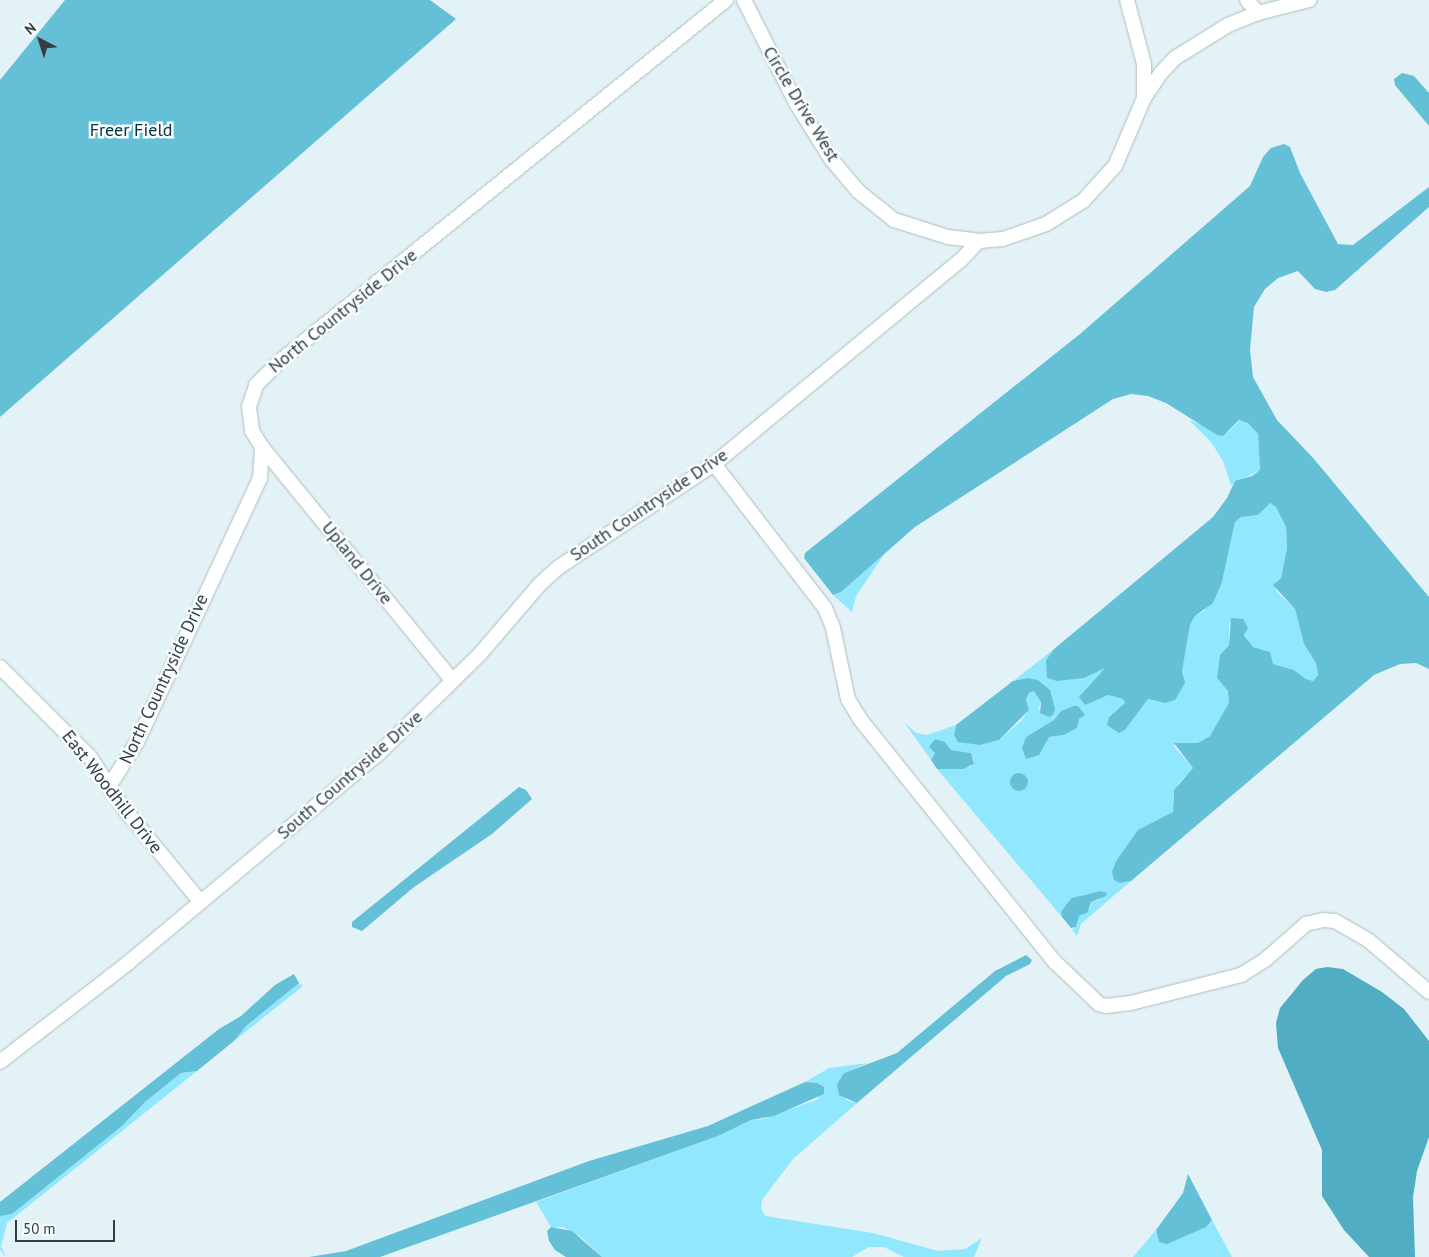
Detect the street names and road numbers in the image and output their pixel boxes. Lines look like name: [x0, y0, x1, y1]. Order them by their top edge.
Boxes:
street label: Circle Drive West: [758, 42, 844, 166]
street label: North Countryside Drive: [264, 244, 422, 378]
street label: South Countryside Drive: [566, 444, 732, 566]
street label: Upland Drive: [317, 517, 397, 609]
street label: North Countryside Drive: [115, 591, 213, 767]
street label: South Countryside Drive: [273, 706, 427, 844]
street label: East Woodhill Drive: [57, 726, 167, 858]

